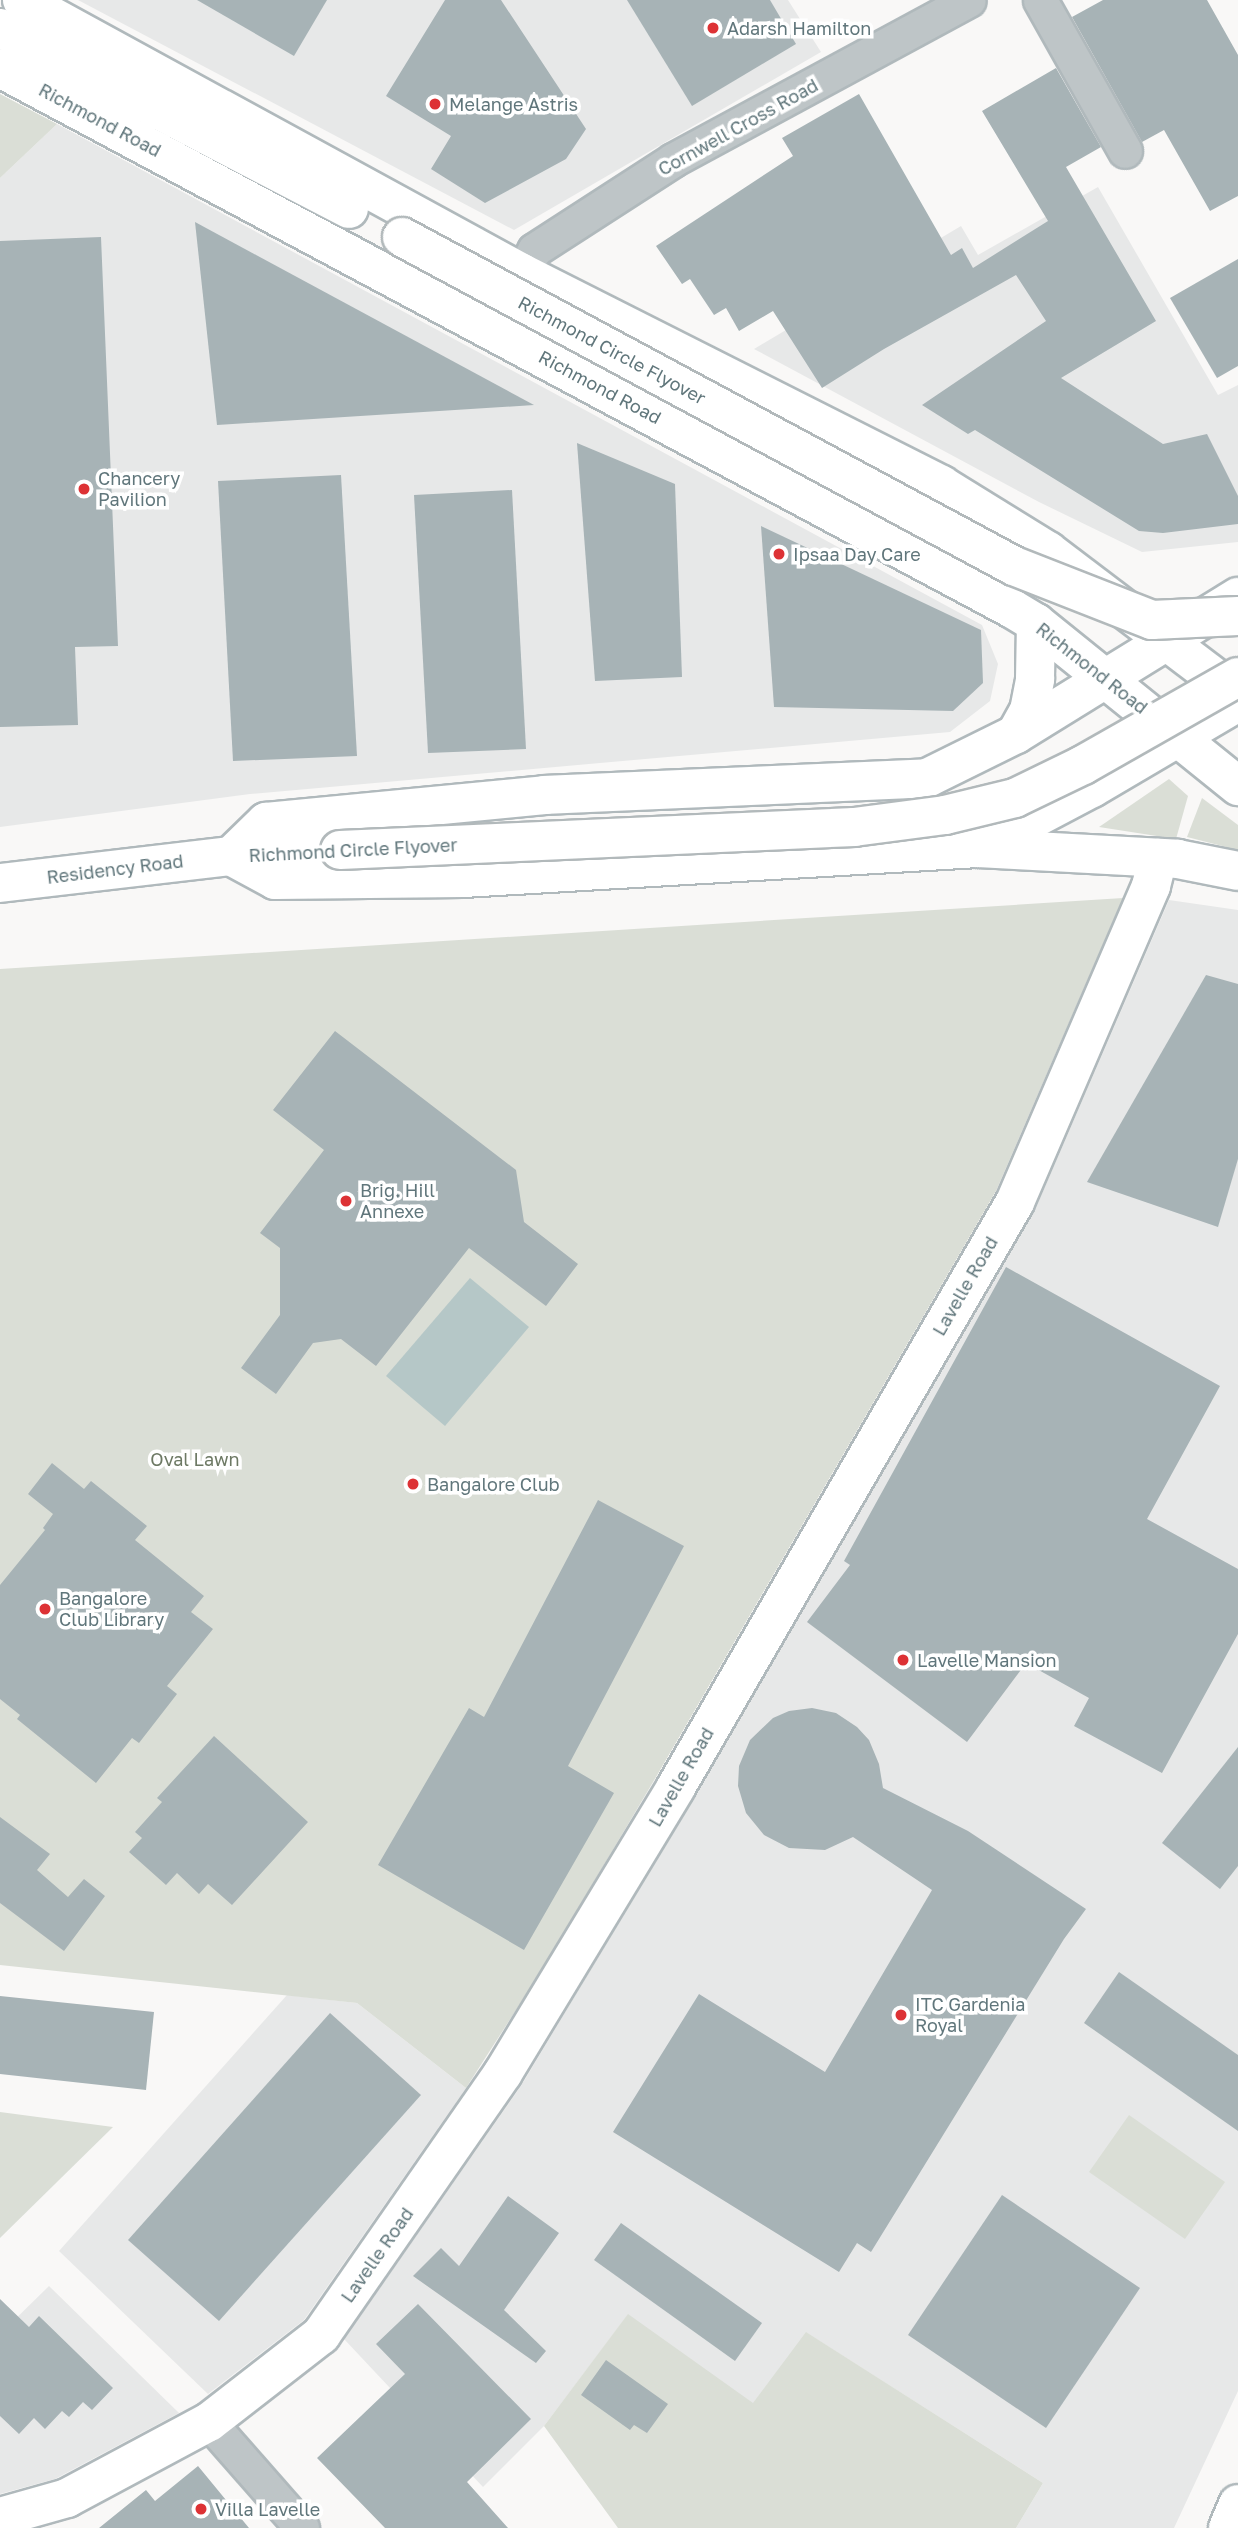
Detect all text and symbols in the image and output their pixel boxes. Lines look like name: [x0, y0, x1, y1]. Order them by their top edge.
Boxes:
place label: Adarsh Hamilton: [727, 17, 871, 39]
marker: Adarsh Hamilton: [705, 20, 721, 36]
street label: Cornwell Cross Road: [654, 74, 822, 180]
street label: Richmond Road: [35, 79, 165, 161]
place label: Melange Astris: [449, 93, 578, 115]
marker: Melange Astris: [427, 96, 443, 112]
street label: Richmond Circle Flyover: [515, 291, 709, 409]
street label: Richmond Road: [535, 346, 665, 428]
place label: Chancery Pavilion: [98, 468, 180, 510]
marker: Chancery Pavilion: [76, 481, 92, 497]
place label: Ipsaa Day Care: [793, 543, 921, 565]
marker: Ipsaa Day Care: [771, 546, 787, 562]
street label: Richmond Road: [1032, 618, 1152, 718]
street label: Richmond Circle Flyover: [248, 834, 458, 866]
street label: Residency Road: [45, 850, 185, 888]
place label: Brig. Hill Annexe: [360, 1180, 435, 1222]
marker: Brig. Hill Annexe: [338, 1193, 354, 1209]
street label: Lavelle Road: [928, 1233, 1002, 1339]
park label: Oval Lawn: [150, 1448, 240, 1470]
place label: Bangalore Club: [427, 1473, 560, 1495]
marker: Bangalore Club: [405, 1476, 421, 1492]
place label: Bangalore Club Library: [59, 1588, 164, 1630]
marker: Bangalore Club Library: [37, 1601, 53, 1617]
place label: Lavelle Mansion: [917, 1649, 1057, 1671]
marker: Lavelle Mansion: [895, 1652, 911, 1668]
street label: Lavelle Road: [644, 1724, 718, 1830]
place label: ITC Gardenia Royal: [915, 1994, 1025, 2036]
marker: ITC Gardenia Royal: [893, 2007, 909, 2023]
street label: Lavelle Road: [336, 2203, 418, 2307]
place label: Villa Lavelle: [215, 2498, 320, 2520]
marker: Villa Lavelle: [193, 2501, 209, 2517]

